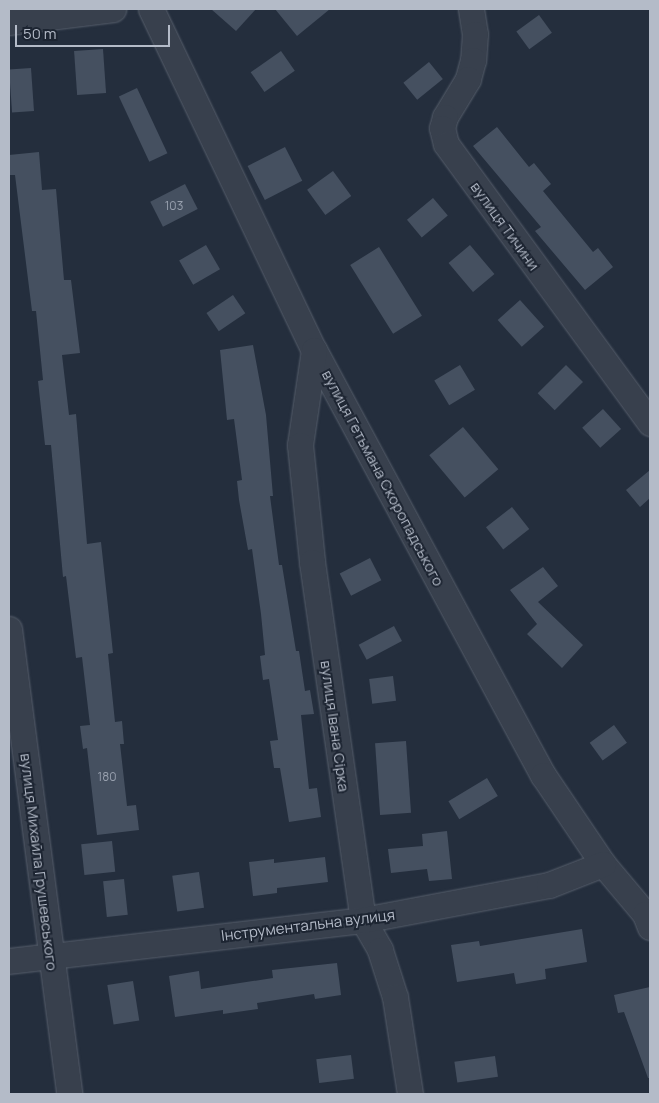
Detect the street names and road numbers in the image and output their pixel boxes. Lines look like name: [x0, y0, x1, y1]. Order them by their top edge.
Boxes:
street label: вулиця Тичини: [467, 178, 543, 274]
street label: вулиця Гетьмана Скоропадського: [318, 367, 448, 589]
street label: вулиця Івана Сірка: [317, 659, 353, 793]
street label: вулиця Михайла Грушевського: [17, 752, 61, 972]
street label: Інструментальна вулиця: [220, 905, 396, 945]

